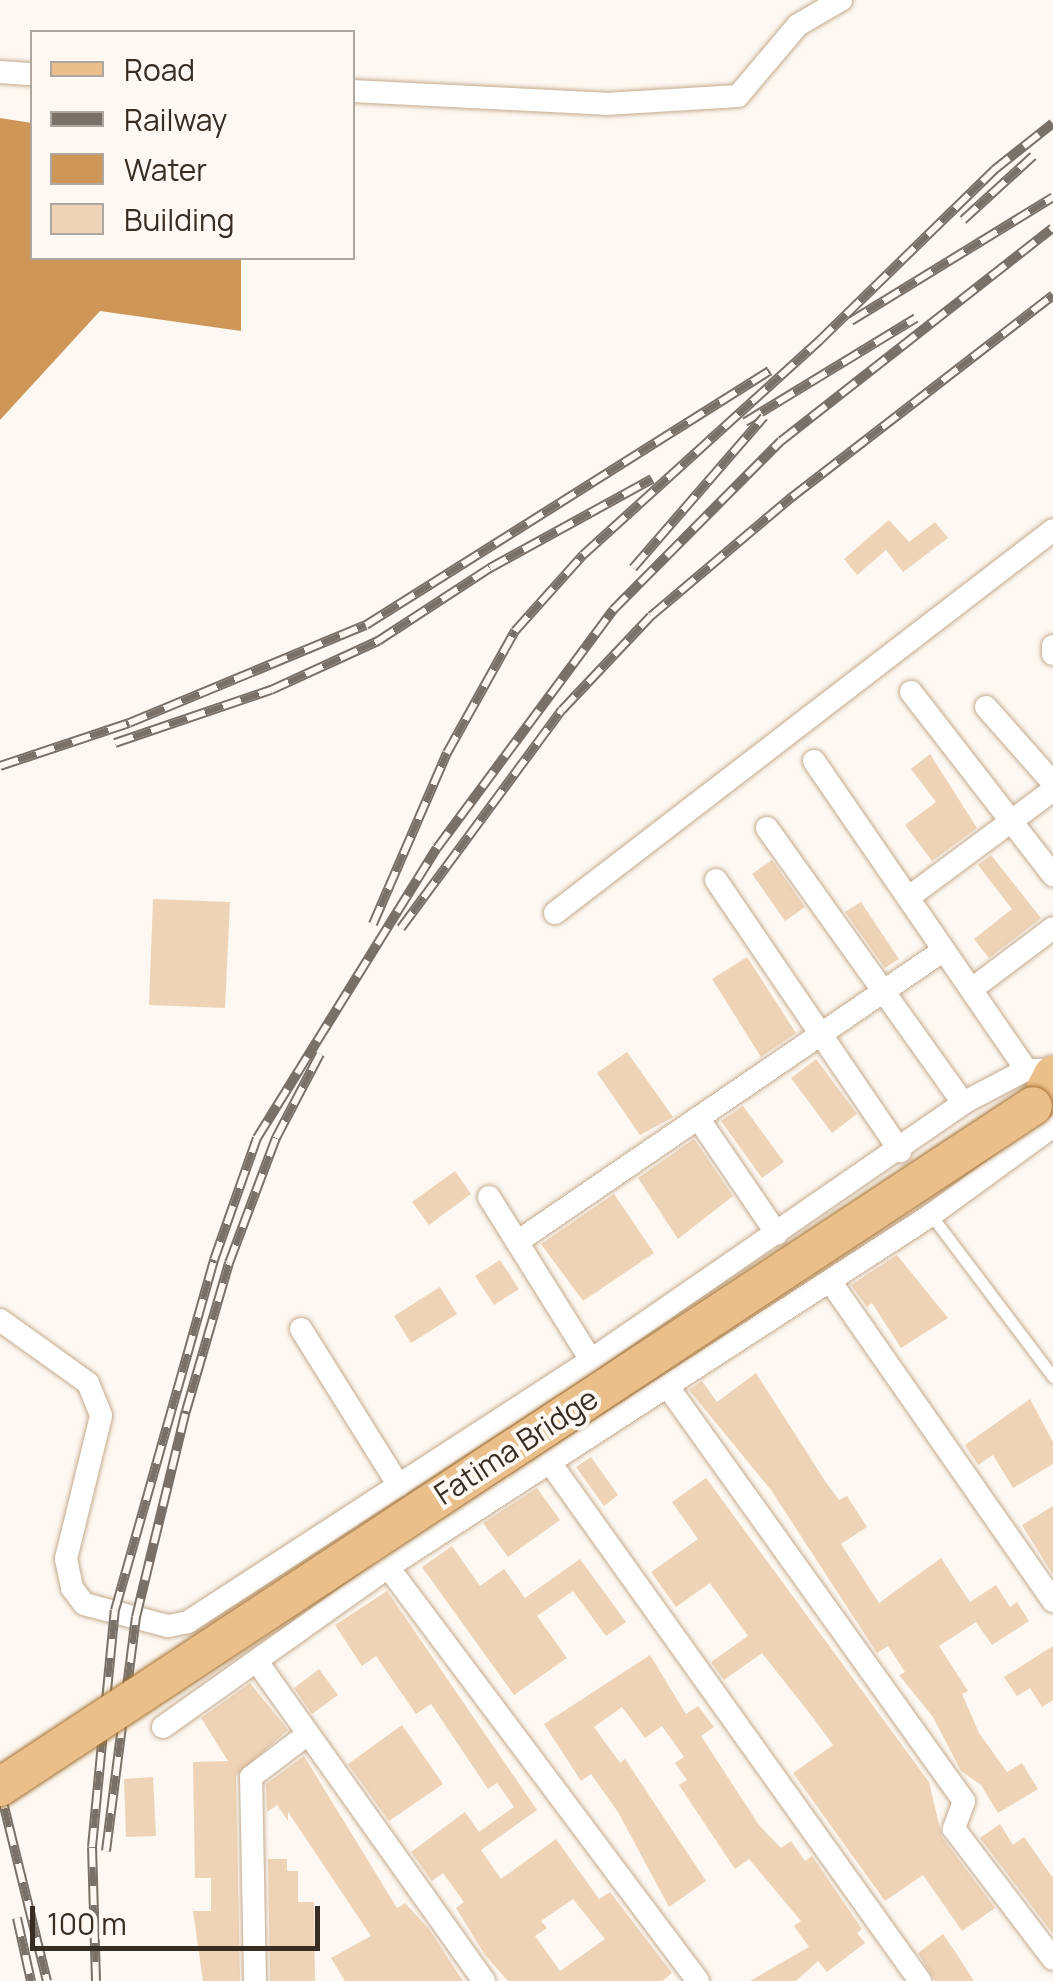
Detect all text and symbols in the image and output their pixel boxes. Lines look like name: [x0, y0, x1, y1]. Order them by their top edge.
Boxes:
legend: [30, 30, 355, 260]
text: Road: [124, 49, 195, 90]
text: Railway: [124, 99, 227, 140]
text: Water: [124, 149, 207, 190]
text: Building: [124, 199, 235, 240]
street label: Fatima Bridge: [428, 1380, 604, 1512]
scale bar: [35, 1886, 325, 1948]
text: 100 m: [47, 1903, 127, 1944]

